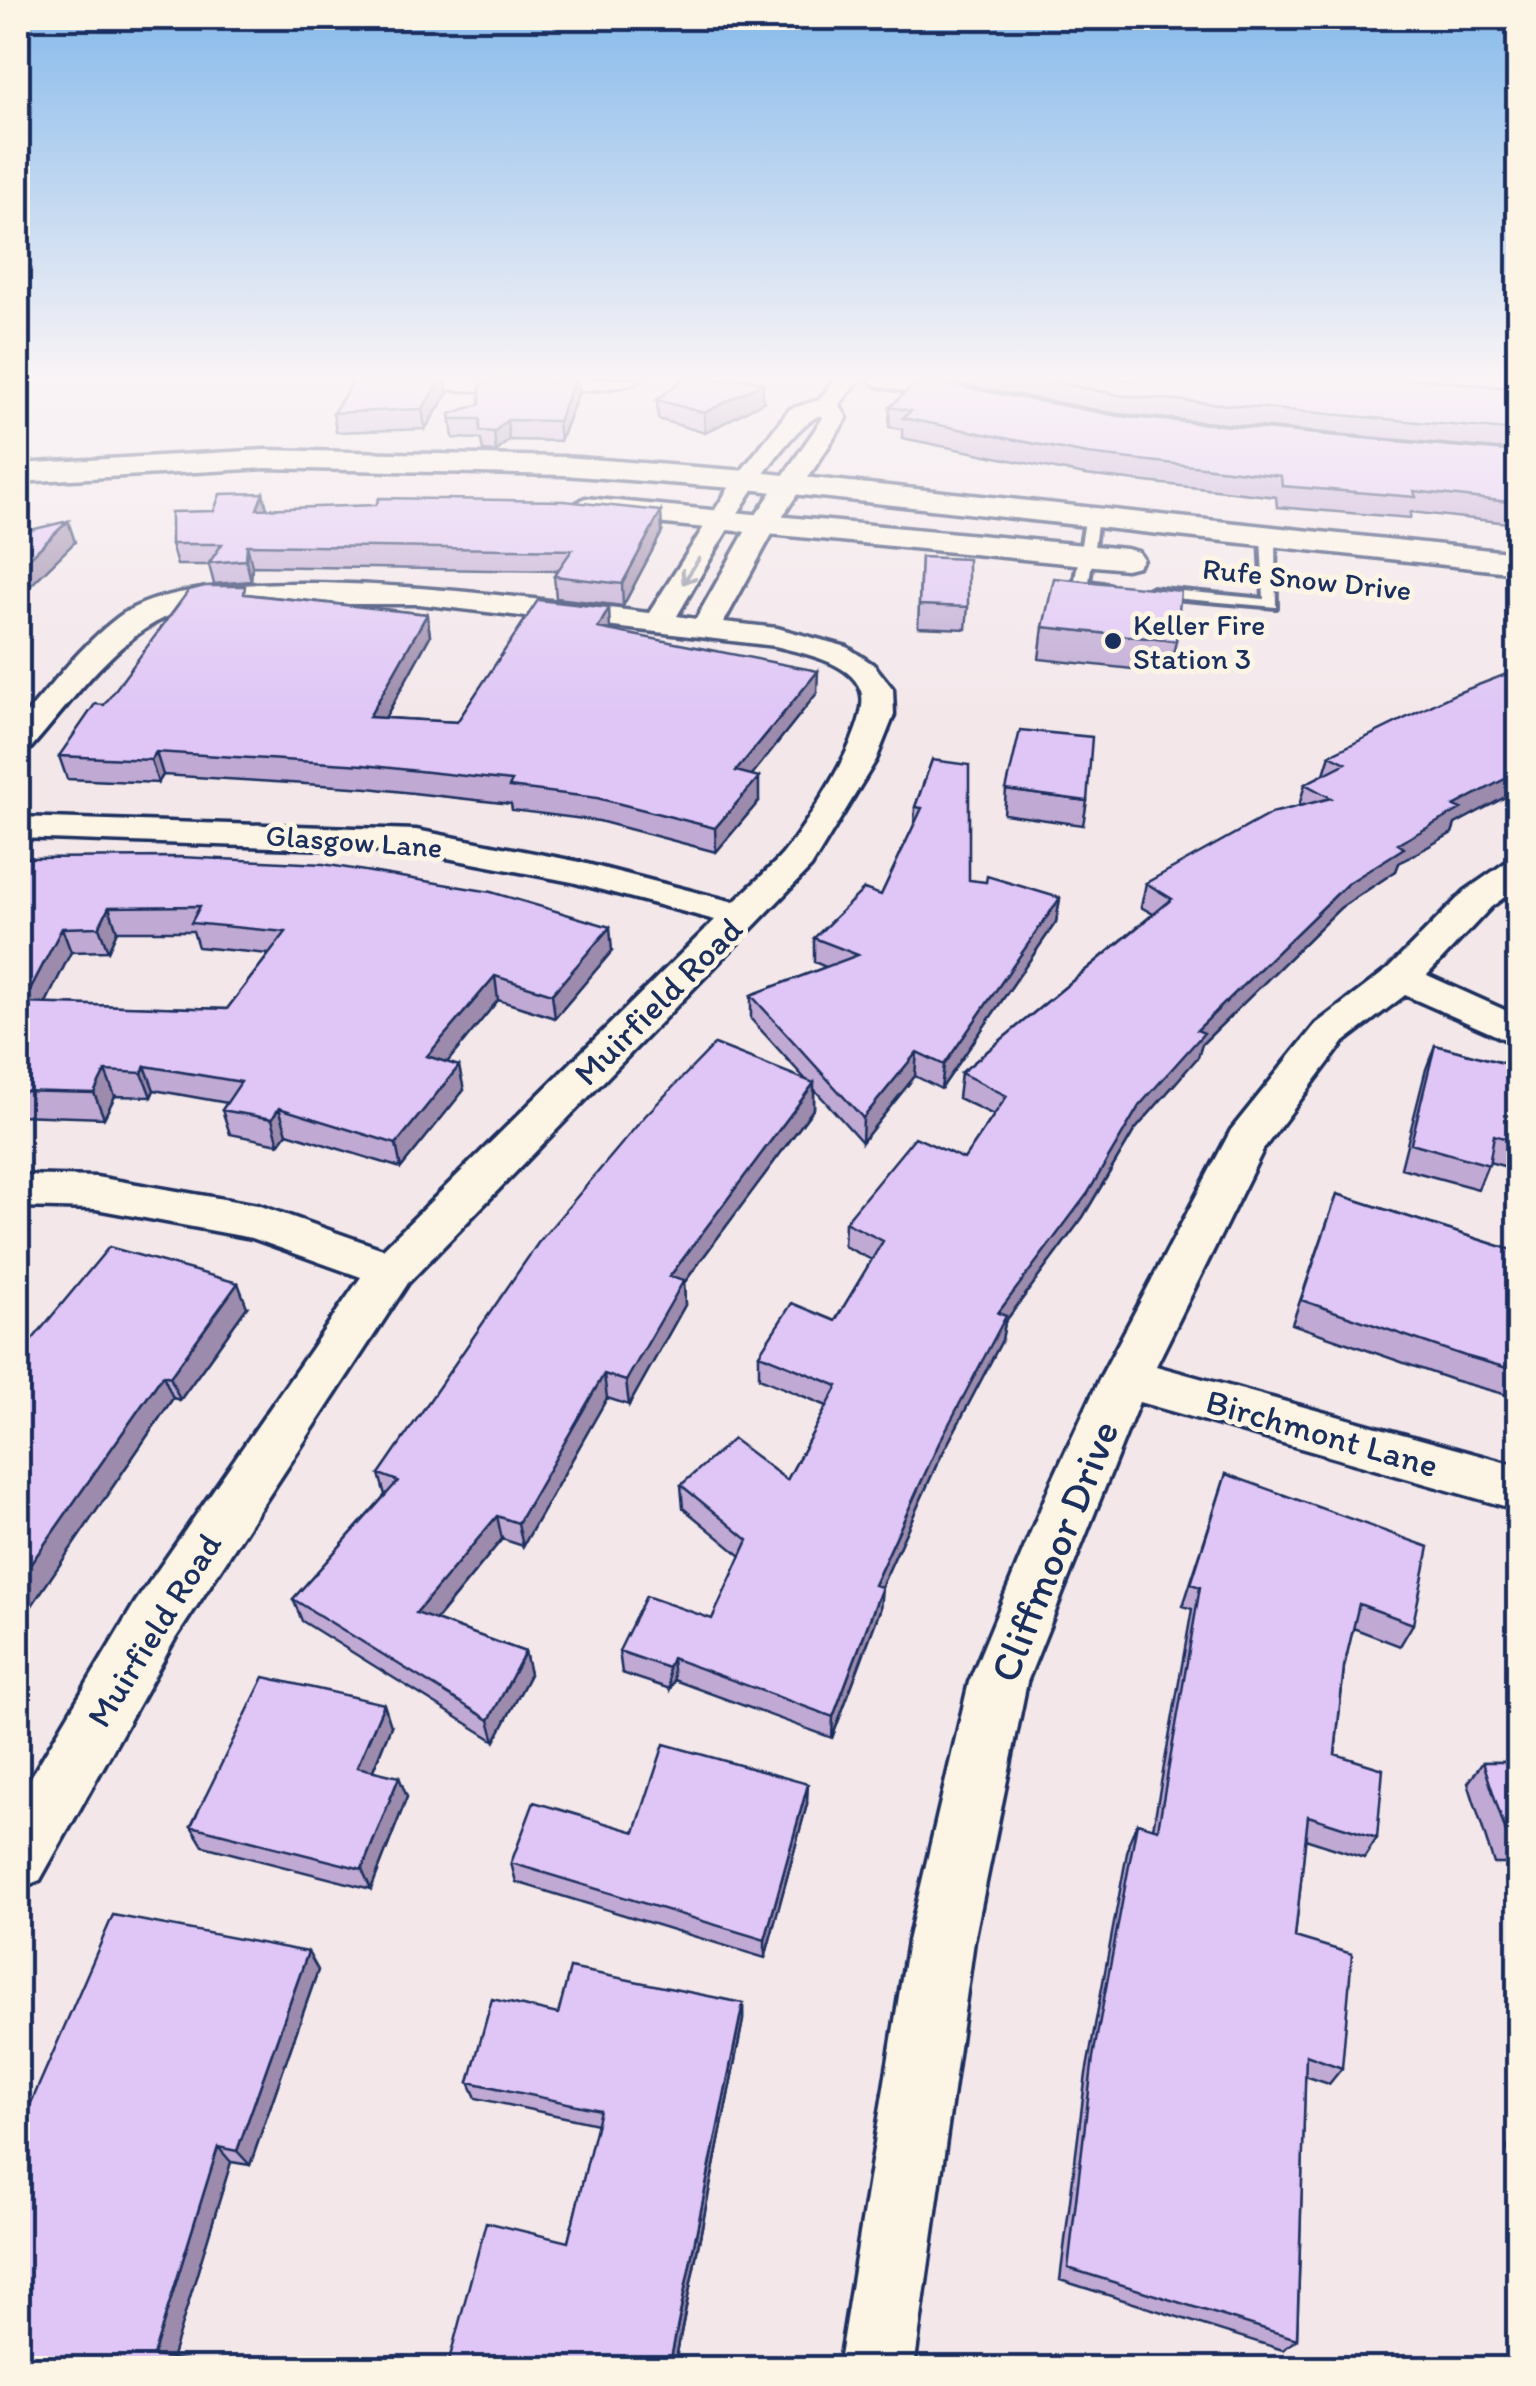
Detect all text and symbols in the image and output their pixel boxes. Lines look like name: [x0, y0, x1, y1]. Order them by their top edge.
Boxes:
street label: Rufe Snow Drive: [1201, 550, 1413, 608]
one-way arrow: [680, 556, 701, 585]
place label: Keller Fire Station 3: [1133, 606, 1265, 677]
marker: Keller Fire Station 3: [1102, 630, 1124, 652]
street label: Glasgow Lane: [264, 816, 444, 866]
street label: Muirfield Road: [565, 908, 751, 1094]
street label: Birchmont Lane: [1201, 1380, 1443, 1486]
street label: Cliffmoor Drive: [978, 1413, 1130, 1689]
street label: Muirfield Road: [78, 1525, 230, 1735]

